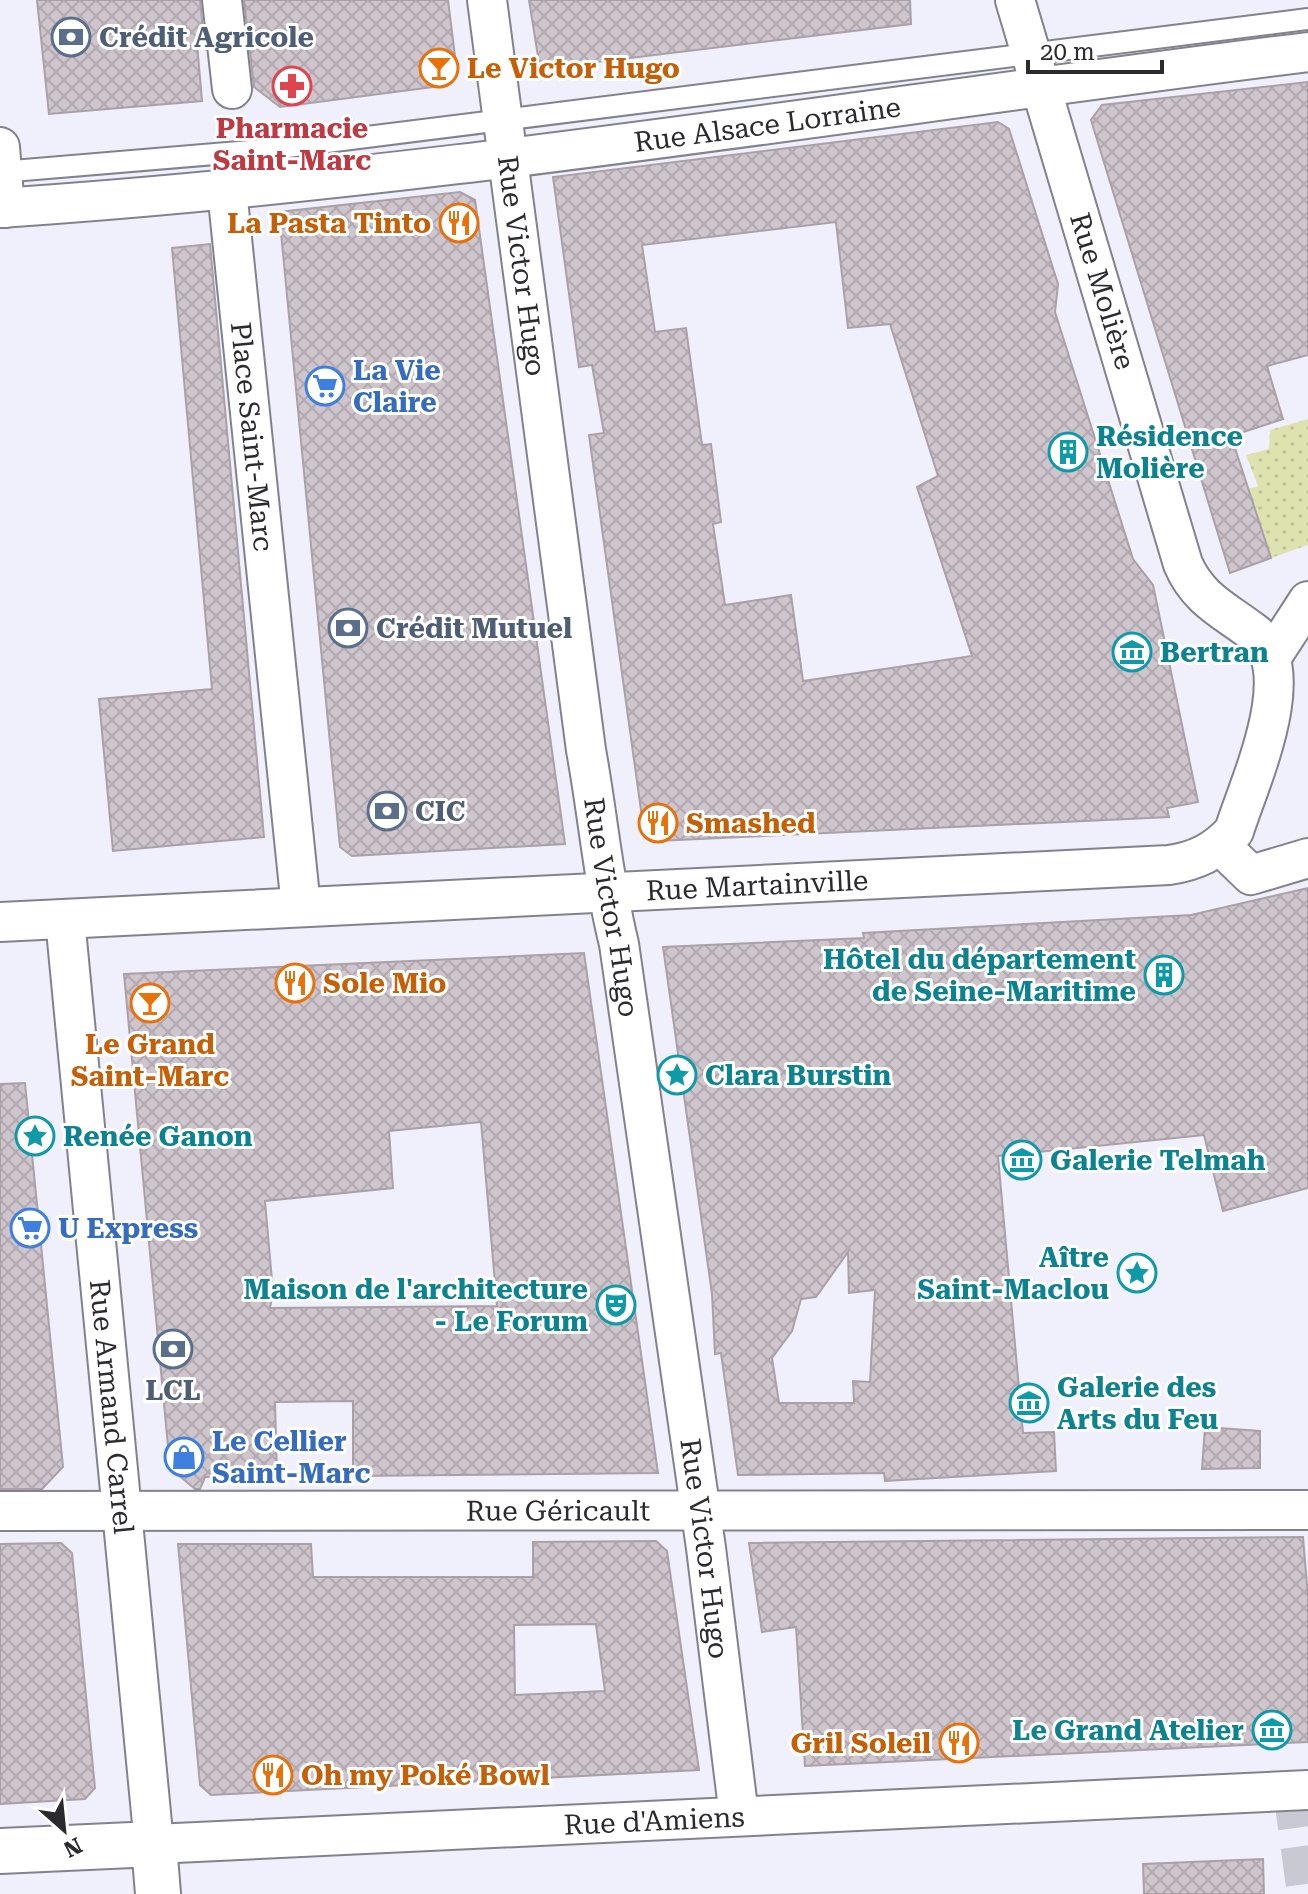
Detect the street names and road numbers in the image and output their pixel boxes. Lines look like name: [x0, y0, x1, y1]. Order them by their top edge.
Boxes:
street label: Rue Alsace Lorraine: [632, 90, 903, 159]
street label: Rue Victor Hugo: [491, 154, 552, 378]
street label: Rue Molière: [1063, 209, 1142, 373]
street label: Place Saint-Marc: [224, 320, 280, 553]
street label: Rue Victor Hugo: [577, 796, 645, 1019]
street label: Rue Martainville: [645, 864, 869, 907]
street label: Rue Armand Carrel: [83, 1278, 140, 1536]
street label: Rue Victor Hugo: [673, 1436, 736, 1661]
street label: Rue Géricault: [466, 1495, 650, 1528]
street label: Rue d'Amiens: [563, 1800, 745, 1842]

